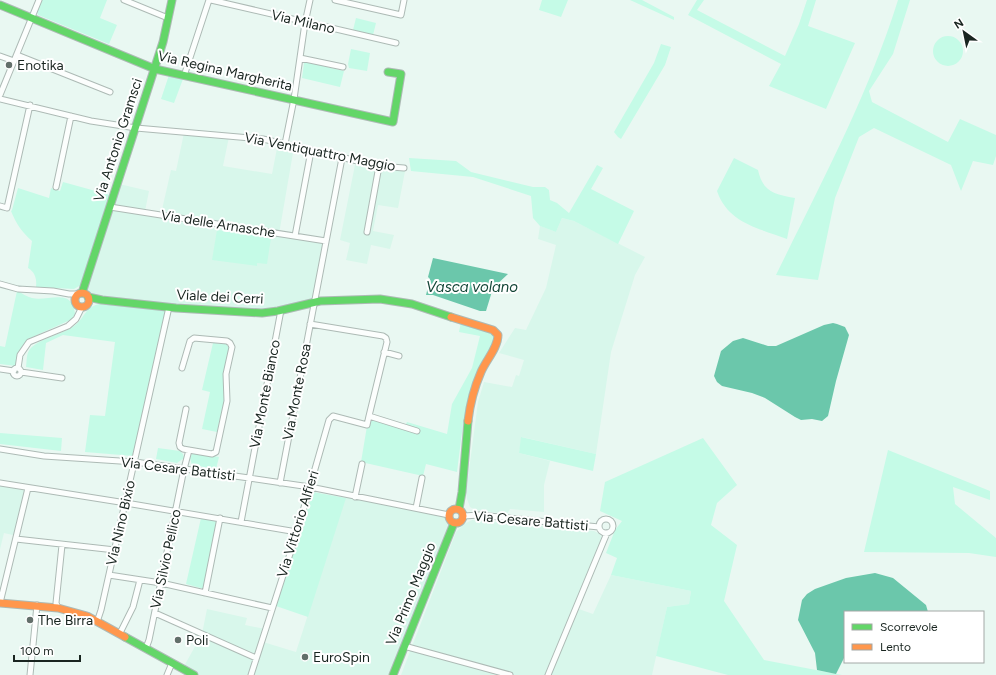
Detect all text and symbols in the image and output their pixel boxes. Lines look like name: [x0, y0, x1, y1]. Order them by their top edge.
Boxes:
street label: Via Milano: [270, 6, 336, 38]
north arrow: [944, 12, 984, 52]
text: N: [952, 16, 966, 32]
street label: Via Regina Margherita: [156, 47, 294, 95]
place label: Enotika: [17, 57, 64, 74]
marker: Enotika: [4, 60, 14, 70]
street label: Via Antonio Gramsci: [90, 76, 146, 204]
street label: Via Ventiquattro Maggio: [243, 129, 397, 175]
street label: Via delle Arnasche: [160, 207, 277, 241]
water label: Vasca volano: [426, 278, 518, 296]
street label: Viale dei Cerri: [176, 286, 264, 308]
street label: Via Monte Bianco: [246, 338, 284, 450]
street label: Via Monte Rosa: [279, 342, 315, 442]
street label: Via Cesare Battisti: [120, 454, 236, 484]
street label: Via Vittorio Alfieri: [274, 468, 322, 580]
street label: Via Nino Bixio: [103, 479, 139, 567]
street label: Via Silvio Pellico: [147, 508, 185, 610]
street label: Via Cesare Battisti: [473, 508, 589, 534]
street label: Via Primo Maggio: [383, 540, 439, 648]
legend: [844, 611, 984, 663]
place label: The Birra: [38, 612, 93, 629]
marker: The Birra: [25, 615, 35, 625]
text: Scorrevole: [880, 620, 938, 634]
place label: Poli: [186, 632, 208, 649]
marker: Poli: [173, 635, 183, 645]
scale bar: [14, 637, 80, 663]
text: Lento: [880, 640, 911, 654]
text: 100 m: [20, 644, 54, 658]
place label: EuroSpin: [313, 649, 370, 666]
marker: EuroSpin: [300, 652, 310, 662]

